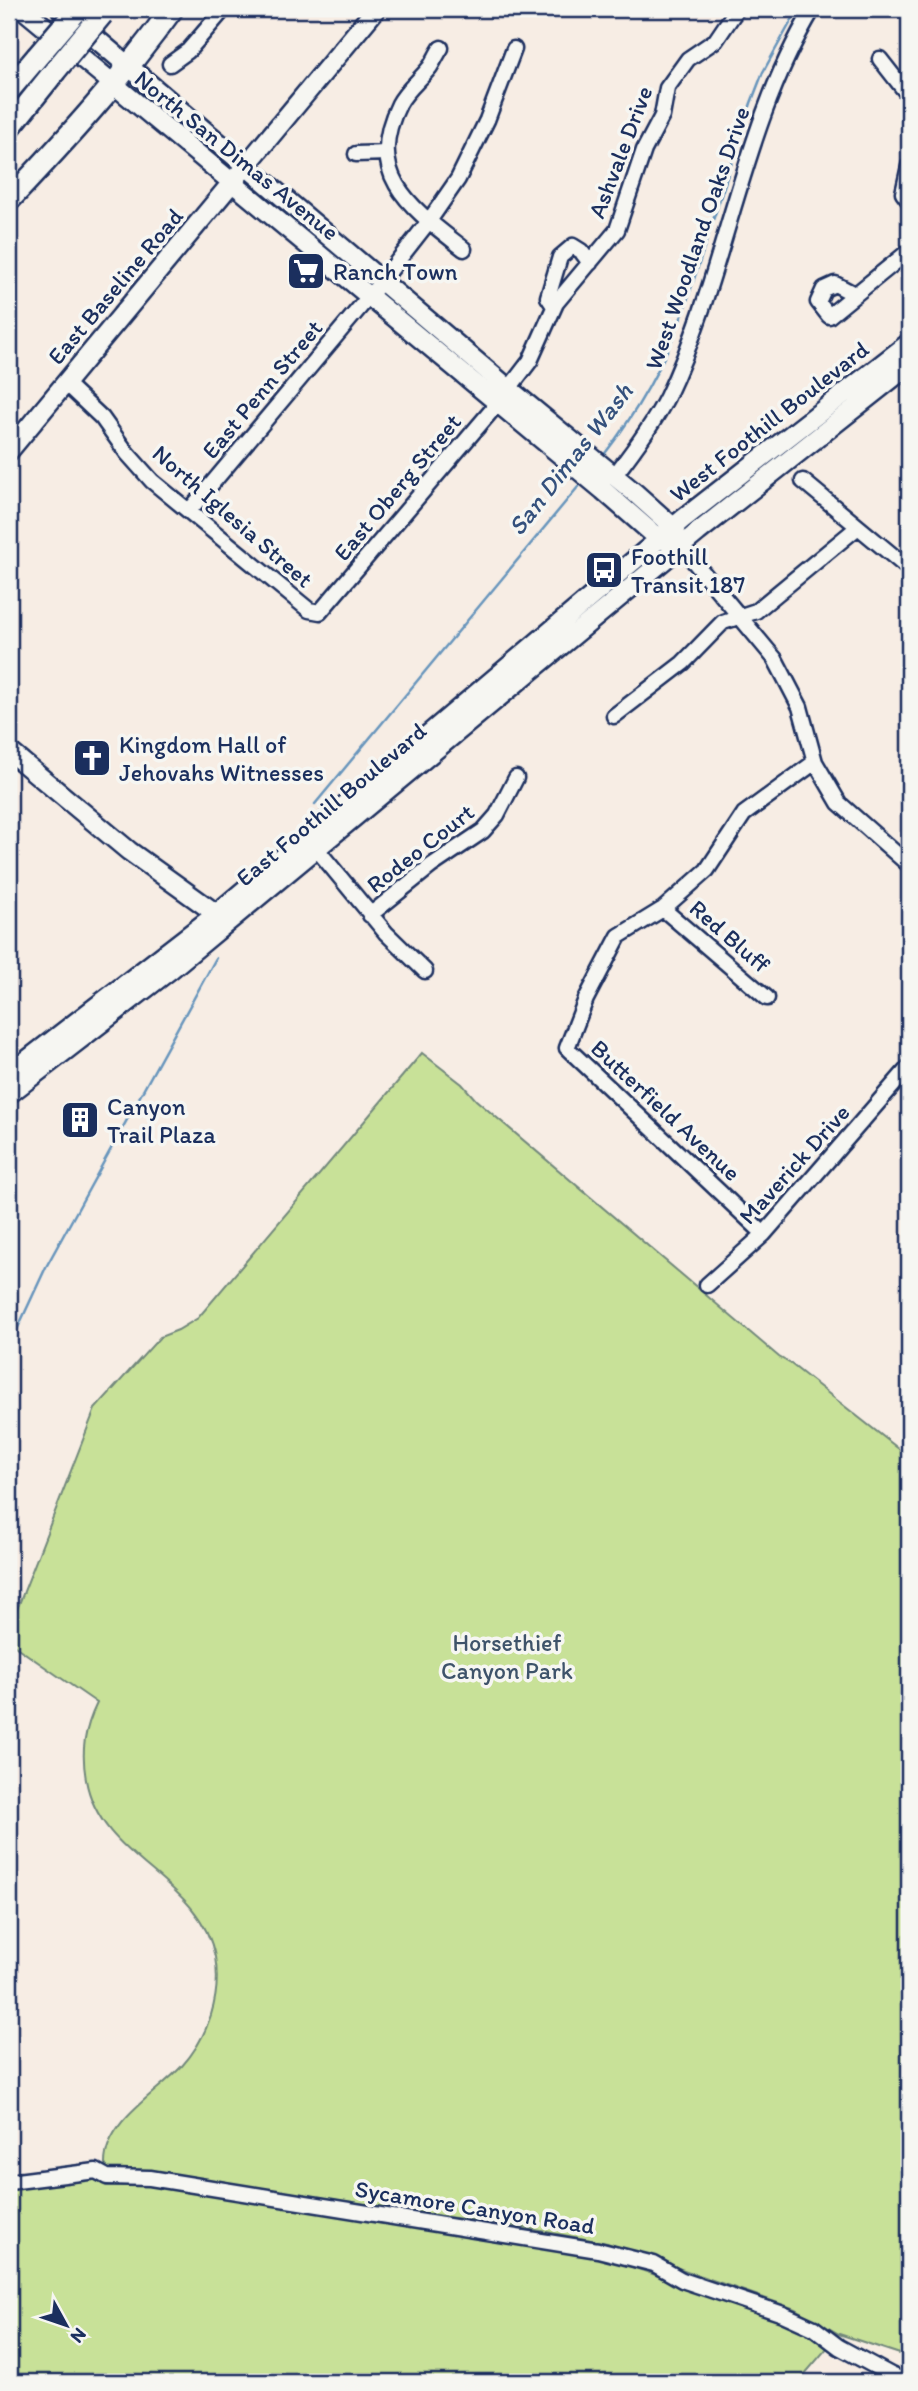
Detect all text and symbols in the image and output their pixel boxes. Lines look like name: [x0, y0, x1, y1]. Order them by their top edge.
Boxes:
street label: North San Dimas Avenue: [129, 64, 345, 246]
street label: Ashvale Drive: [582, 82, 658, 222]
street label: West Woodland Oaks Drive: [638, 103, 756, 373]
street label: East Baseline Road: [41, 202, 189, 370]
supermarket icon: Ranch Town: [285, 250, 327, 292]
place label: Ranch Town: [333, 257, 458, 286]
street label: East Penn Street: [196, 314, 328, 464]
street label: West Foothill Boulevard: [664, 334, 874, 508]
water label: San Dimas Wash: [501, 376, 640, 542]
street label: East Oberg Street: [327, 408, 467, 566]
street label: North Iglesia Street: [147, 438, 319, 594]
place label: Foothill Transit 187: [631, 542, 745, 599]
bus stop icon: Foothill Transit 187: [583, 549, 625, 591]
street label: East Foothill Boulevard: [230, 716, 432, 892]
place label: Kingdom Hall of Jehovahs Witnesses: [119, 730, 324, 787]
church icon: Kingdom Hall of Jehovahs Witnesses: [71, 737, 113, 779]
street label: Rodeo Court: [361, 797, 479, 899]
street label: Red Bluff: [684, 893, 777, 979]
street label: Butterfield Avenue: [585, 1033, 747, 1187]
place label: Canyon Trail Plaza: [107, 1092, 216, 1149]
street label: Maverick Drive: [733, 1098, 855, 1230]
building icon: Canyon Trail Plaza: [59, 1099, 101, 1141]
park label: Horsethief Canyon Park: [441, 1628, 573, 1685]
street label: Sycamore Canyon Road: [353, 2174, 597, 2240]
north arrow: [32, 2290, 102, 2360]
text: N: [66, 2323, 92, 2348]

